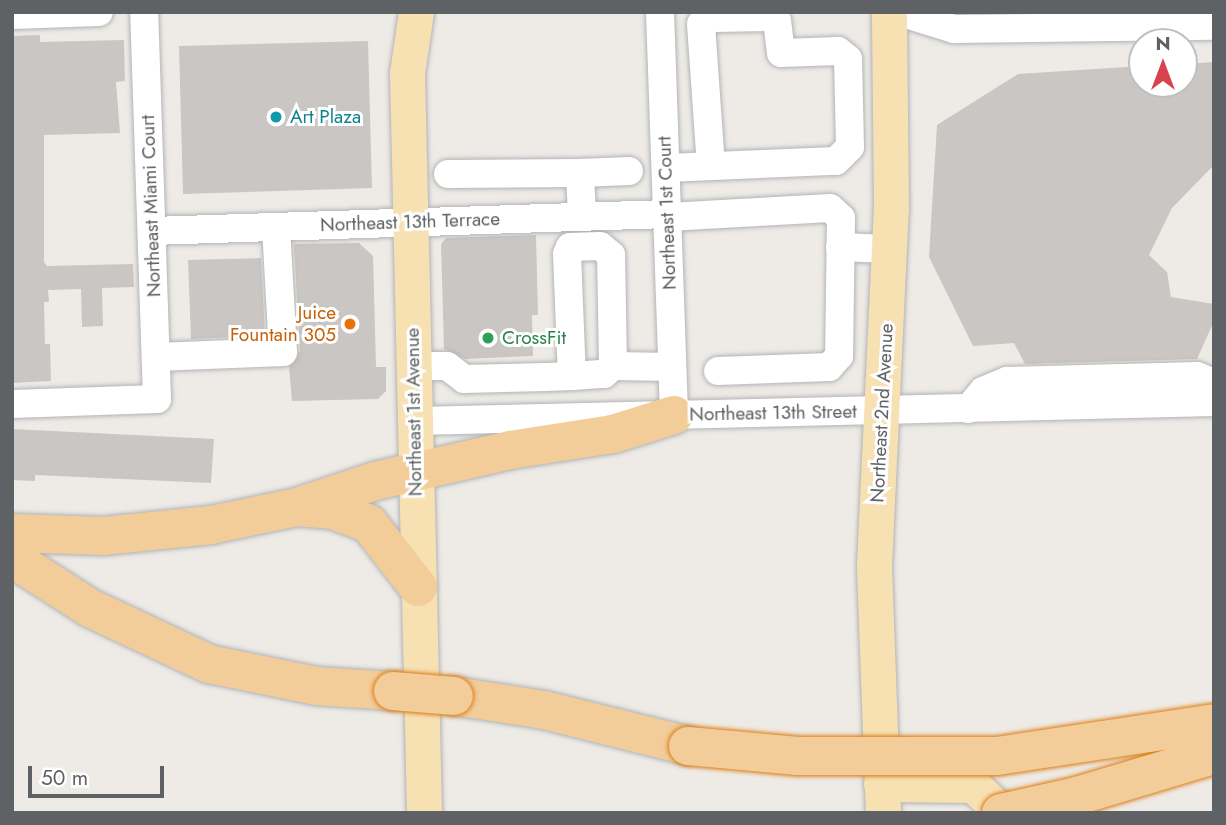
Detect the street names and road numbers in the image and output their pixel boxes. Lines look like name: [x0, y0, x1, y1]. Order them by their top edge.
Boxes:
street label: Northeast Miami Court: [136, 114, 166, 298]
street label: Northeast 1st Court: [653, 136, 681, 290]
street label: Northeast 13th Terrace: [320, 207, 500, 237]
street label: Northeast 2nd Avenue: [866, 323, 898, 503]
street label: Northeast 1st Avenue: [401, 327, 427, 497]
street label: Northeast 13th Street: [689, 400, 857, 426]

